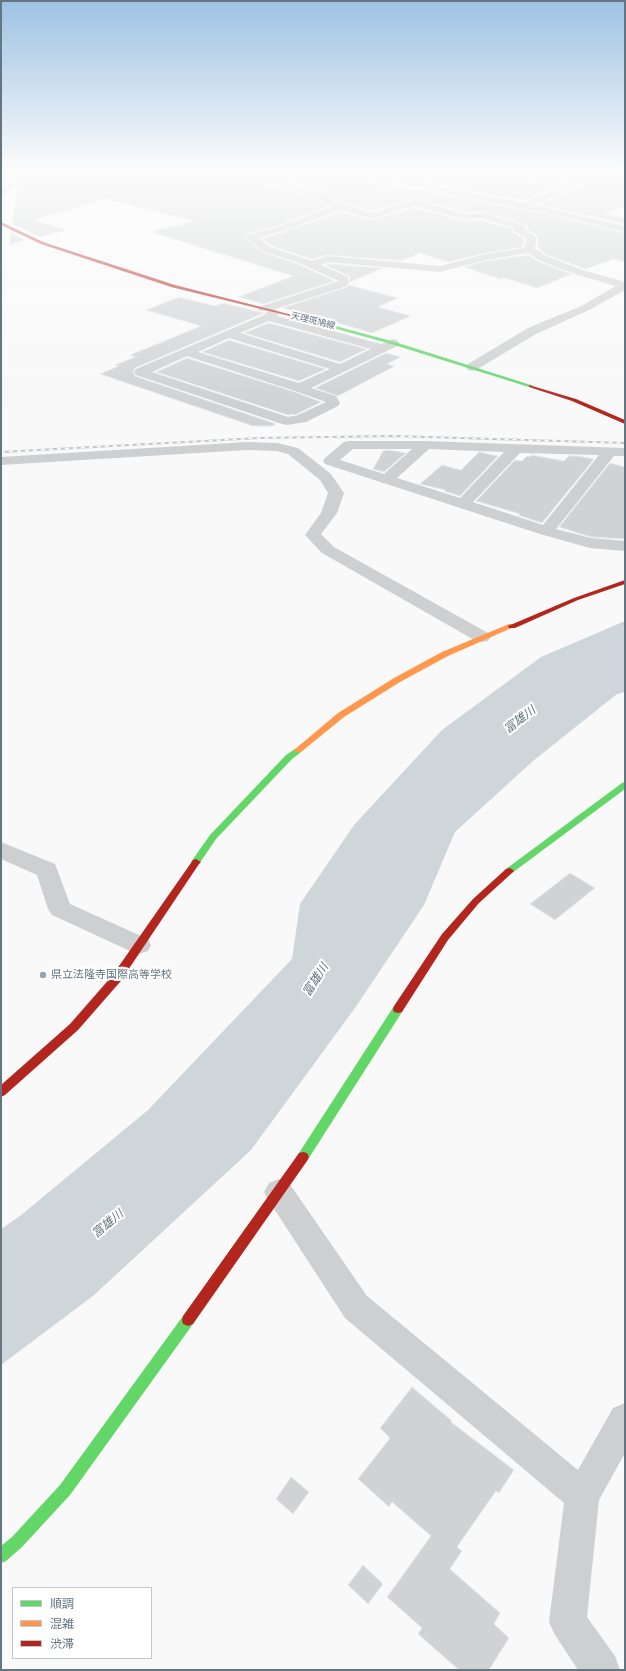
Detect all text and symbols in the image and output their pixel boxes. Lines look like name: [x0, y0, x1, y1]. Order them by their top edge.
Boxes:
street label: 天理斑鳩線: [290, 310, 336, 332]
water label: 富雄川: [501, 703, 539, 737]
water label: 富雄川: [300, 961, 332, 999]
place label: 県立法隆寺国際高等学校: [51, 968, 172, 982]
marker: 県立法隆寺国際高等学校: [38, 970, 48, 980]
water label: 富雄川: [90, 1207, 126, 1241]
legend: [12, 1587, 152, 1659]
text: 順調: [50, 1595, 74, 1612]
text: 混雑: [50, 1615, 74, 1632]
text: 渋滞: [50, 1635, 74, 1652]

